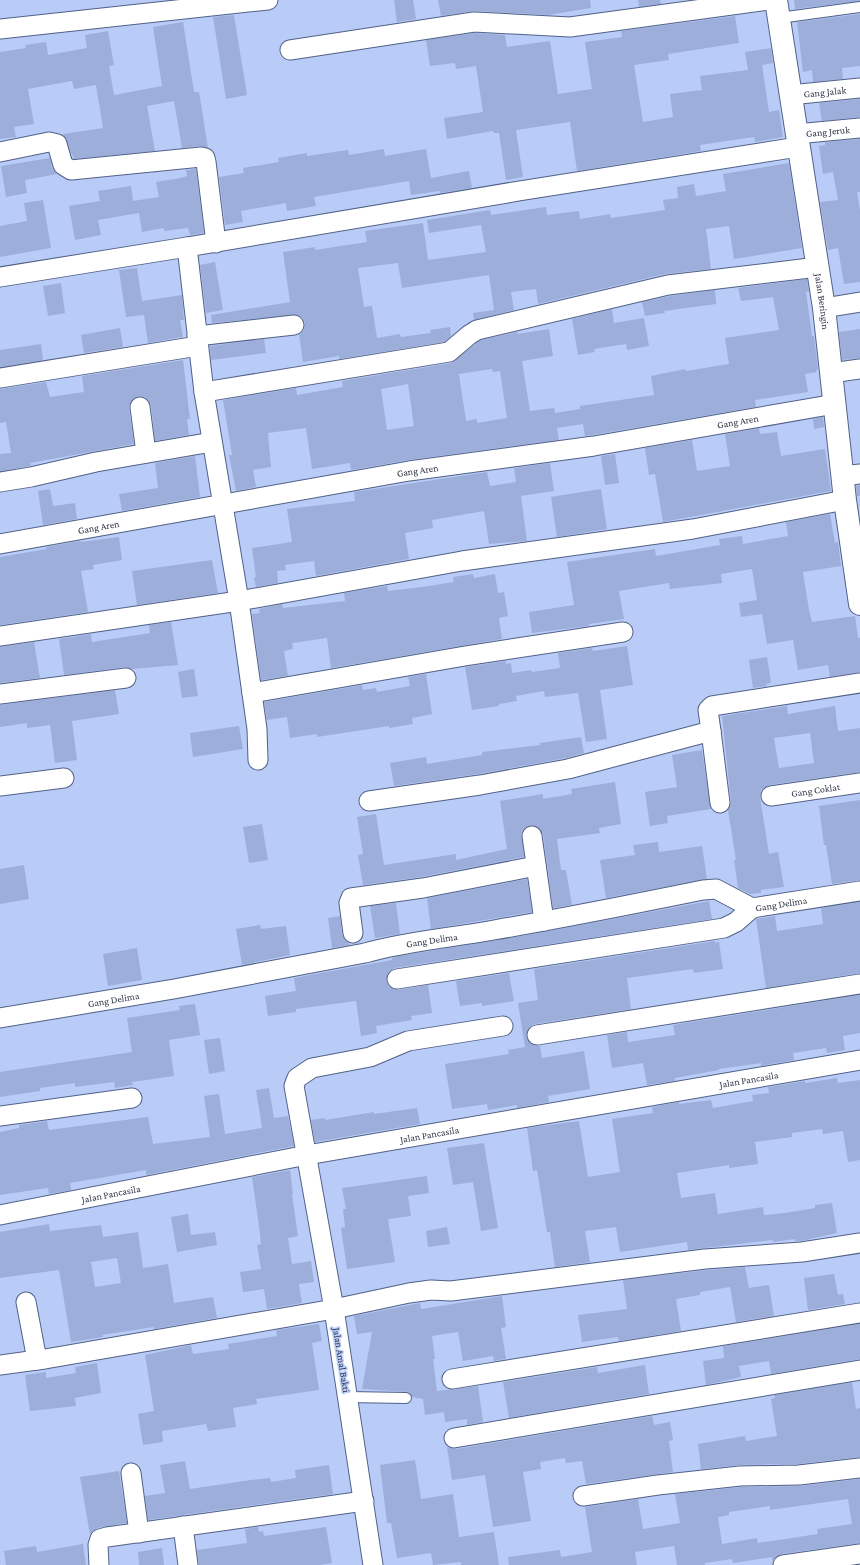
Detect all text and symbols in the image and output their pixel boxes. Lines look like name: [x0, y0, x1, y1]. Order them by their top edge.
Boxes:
street label: Gang Jalak: [803, 84, 847, 100]
street label: Gang Jeruk: [805, 124, 851, 139]
street label: Jalan Beringin: [813, 272, 831, 331]
street label: Gang Aren: [716, 412, 760, 430]
street label: Gang Aren: [396, 462, 440, 479]
street label: Gang Aren: [77, 518, 121, 536]
street label: Gang Coklat: [790, 781, 841, 799]
street label: Gang Delima: [755, 894, 808, 913]
street label: Gang Delima: [405, 931, 459, 950]
street label: Gang Delima: [87, 990, 140, 1009]
street label: Jalan Pancasila: [717, 1069, 779, 1090]
street label: Jalan Pancasila: [398, 1124, 460, 1145]
street label: Jalan Pancasila: [80, 1183, 142, 1205]
street label: Jalan Amal Bakti: [331, 1326, 352, 1394]

